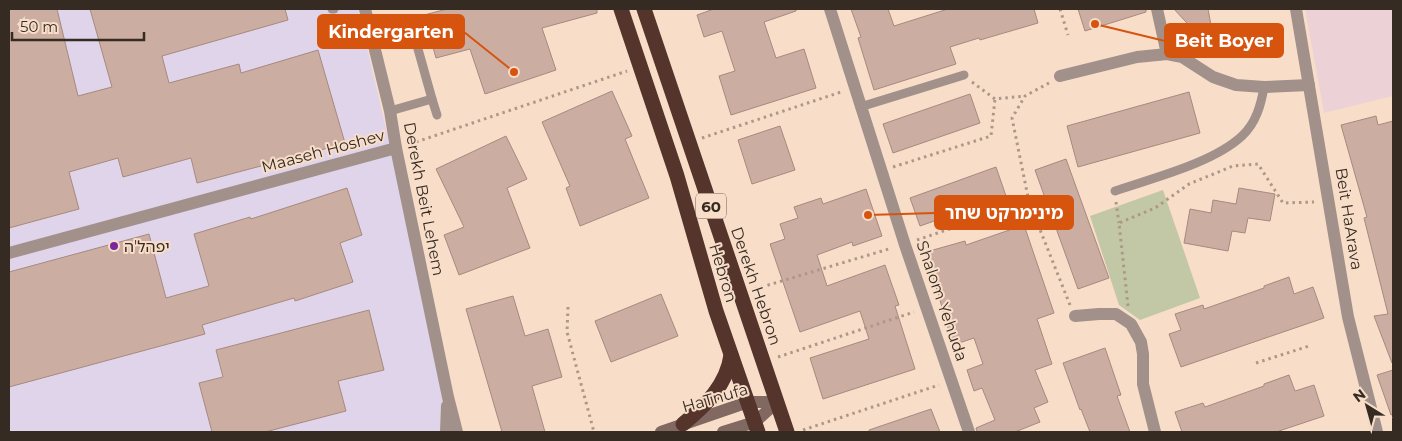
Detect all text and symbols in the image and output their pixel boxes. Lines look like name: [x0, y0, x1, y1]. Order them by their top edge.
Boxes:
scale bar: [12, 10, 145, 42]
callout: Kindergarten: [318, 15, 464, 48]
text: 50 m: [20, 17, 58, 36]
text: Kindergarten: [328, 21, 454, 43]
callout: Beit Boyer: [1165, 24, 1283, 57]
text: Beit Boyer: [1175, 30, 1273, 52]
street label: Derekh Beit Lehem: [400, 120, 448, 278]
street label: Maaseh Hoshev: [259, 125, 387, 177]
street label: Beit HaArava: [1332, 166, 1366, 272]
road number: 60: [696, 194, 726, 218]
callout: מינימרקט שחר: [935, 196, 1073, 229]
text: מינימרקט שחר: [945, 202, 1064, 224]
street label: Derekh Hebron: [727, 224, 785, 348]
place label: יפהל'ה: [124, 237, 170, 256]
street label: Shalom Yehuda: [912, 238, 972, 364]
marker: יפהל'ה: [108, 240, 120, 252]
street label: Hebron: [705, 241, 741, 305]
street label: HaTnufa: [680, 380, 750, 416]
north arrow: [1342, 381, 1392, 431]
text: N: [1349, 385, 1369, 406]

